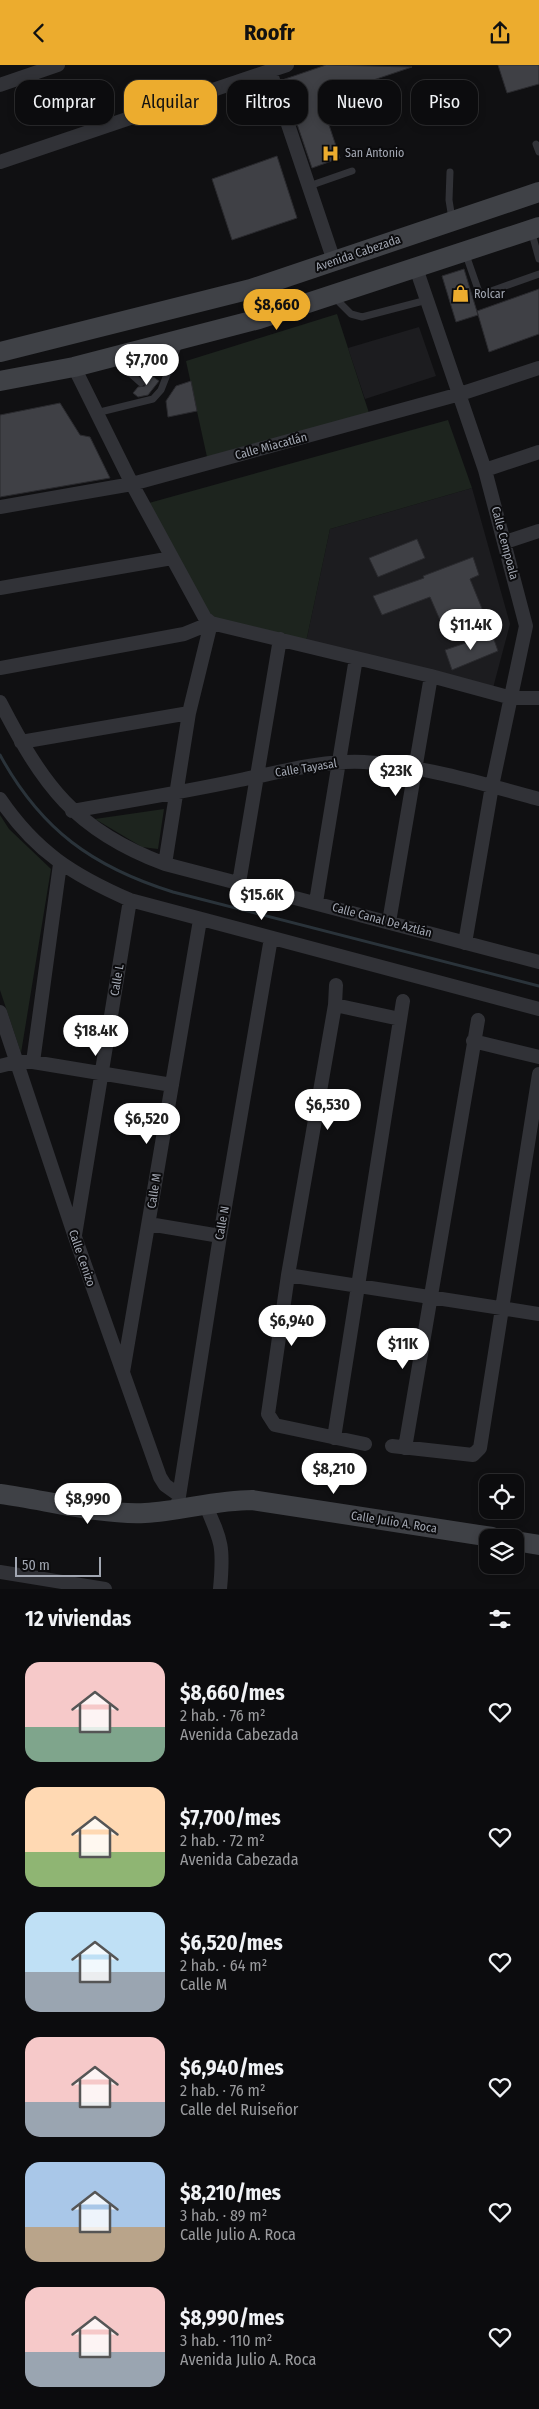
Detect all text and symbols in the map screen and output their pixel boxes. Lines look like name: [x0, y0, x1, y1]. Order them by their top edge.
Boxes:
icon: back: [25, 19, 53, 47]
text: Roofr: [244, 19, 295, 46]
icon: share: [486, 19, 514, 47]
chip: Comprar: [15, 80, 114, 125]
chip: Alquilar: [124, 80, 217, 125]
chip: Filtros: [227, 80, 308, 125]
chip: Nuevo: [318, 80, 401, 125]
chip: Piso: [411, 80, 478, 125]
hospital icon: San Antonio: [321, 143, 341, 163]
place label: San Antonio: [345, 146, 404, 160]
street label: Avenida Cabezada: [314, 232, 402, 274]
shop icon: Rolcar: [450, 284, 470, 304]
place label: Rolcar: [474, 287, 506, 301]
pin: $8,660: [236, 289, 318, 331]
text: $8,660: [254, 295, 300, 314]
pin: $7,700: [106, 343, 188, 386]
text: $7,700: [126, 350, 168, 369]
street label: Calle Miacatlán: [233, 430, 309, 462]
street label: Calle Cempoala: [489, 505, 522, 581]
pin: $11.4K: [430, 609, 512, 651]
text: $11.4K: [450, 615, 492, 634]
pin: $23K: [366, 755, 426, 797]
street label: Calle Tayasal: [274, 756, 338, 780]
text: $23K: [380, 761, 412, 780]
pin: $15.6K: [221, 879, 303, 921]
text: $15.6K: [240, 885, 284, 904]
street label: Calle Canal De Aztlán: [331, 900, 433, 940]
street label: Calle L: [107, 962, 127, 997]
pin: $18.4K: [55, 1015, 137, 1057]
text: $18.4K: [74, 1021, 118, 1040]
pin: $6,530: [287, 1089, 369, 1131]
text: $6,530: [306, 1095, 350, 1114]
pin: $6,520: [106, 1103, 188, 1145]
text: $6,520: [125, 1109, 169, 1128]
street label: Calle M: [144, 1172, 164, 1210]
street label: Calle N: [212, 1205, 232, 1241]
street label: Calle Cenizo: [66, 1228, 98, 1288]
pin: $6,940: [251, 1305, 333, 1347]
text: $6,940: [270, 1311, 314, 1330]
pin: $11K: [373, 1327, 433, 1370]
text: $11K: [388, 1334, 418, 1353]
pin: $8,210: [293, 1453, 375, 1495]
text: $8,210: [313, 1459, 355, 1478]
map controls: [479, 1474, 524, 1574]
button: locate: [479, 1474, 524, 1519]
pin: $8,990: [47, 1483, 129, 1525]
text: $8,990: [66, 1489, 110, 1508]
street label: Calle Julio A. Roca: [350, 1508, 438, 1536]
button: layers: [479, 1529, 524, 1574]
scale bar: [15, 1554, 101, 1577]
text: 50 m: [22, 1557, 50, 1574]
icon: filters: [486, 1605, 514, 1633]
text: 12 viviendas: [25, 1606, 131, 1632]
text: $8,660/mes: [180, 1680, 285, 1706]
icon: home: [65, 1682, 125, 1742]
icon: heart: [486, 1698, 514, 1726]
text: 2 hab. · 76 m²: [180, 1706, 266, 1725]
text: Avenida Cabezada: [180, 1725, 299, 1744]
text: $7,700/mes: [180, 1805, 281, 1831]
icon: home: [65, 1807, 125, 1867]
icon: heart: [486, 1823, 514, 1851]
text: 2 hab. · 72 m²: [180, 1831, 265, 1850]
text: Avenida Cabezada: [180, 1850, 299, 1869]
text: $6,520/mes: [180, 1930, 283, 1956]
icon: home: [65, 1932, 125, 1992]
icon: heart: [486, 1948, 514, 1976]
text: 2 hab. · 64 m²: [180, 1956, 267, 1975]
text: Calle M: [180, 1975, 227, 1994]
text: $6,940/mes: [180, 2055, 284, 2081]
icon: home: [65, 2057, 125, 2117]
icon: heart: [486, 2073, 514, 2101]
text: 2 hab. · 76 m²: [180, 2081, 266, 2100]
text: Calle del Ruiseñor: [180, 2100, 298, 2119]
text: $8,210/mes: [180, 2180, 281, 2206]
icon: home: [65, 2182, 125, 2242]
icon: heart: [486, 2198, 514, 2226]
text: 3 hab. · 89 m²: [180, 2206, 267, 2225]
text: Calle Julio A. Roca: [180, 2225, 296, 2244]
text: $8,990/mes: [180, 2305, 284, 2331]
icon: home: [65, 2307, 125, 2367]
icon: heart: [486, 2323, 514, 2351]
text: 3 hab. · 110 m²: [180, 2331, 272, 2350]
text: Avenida Julio A. Roca: [180, 2350, 316, 2369]

